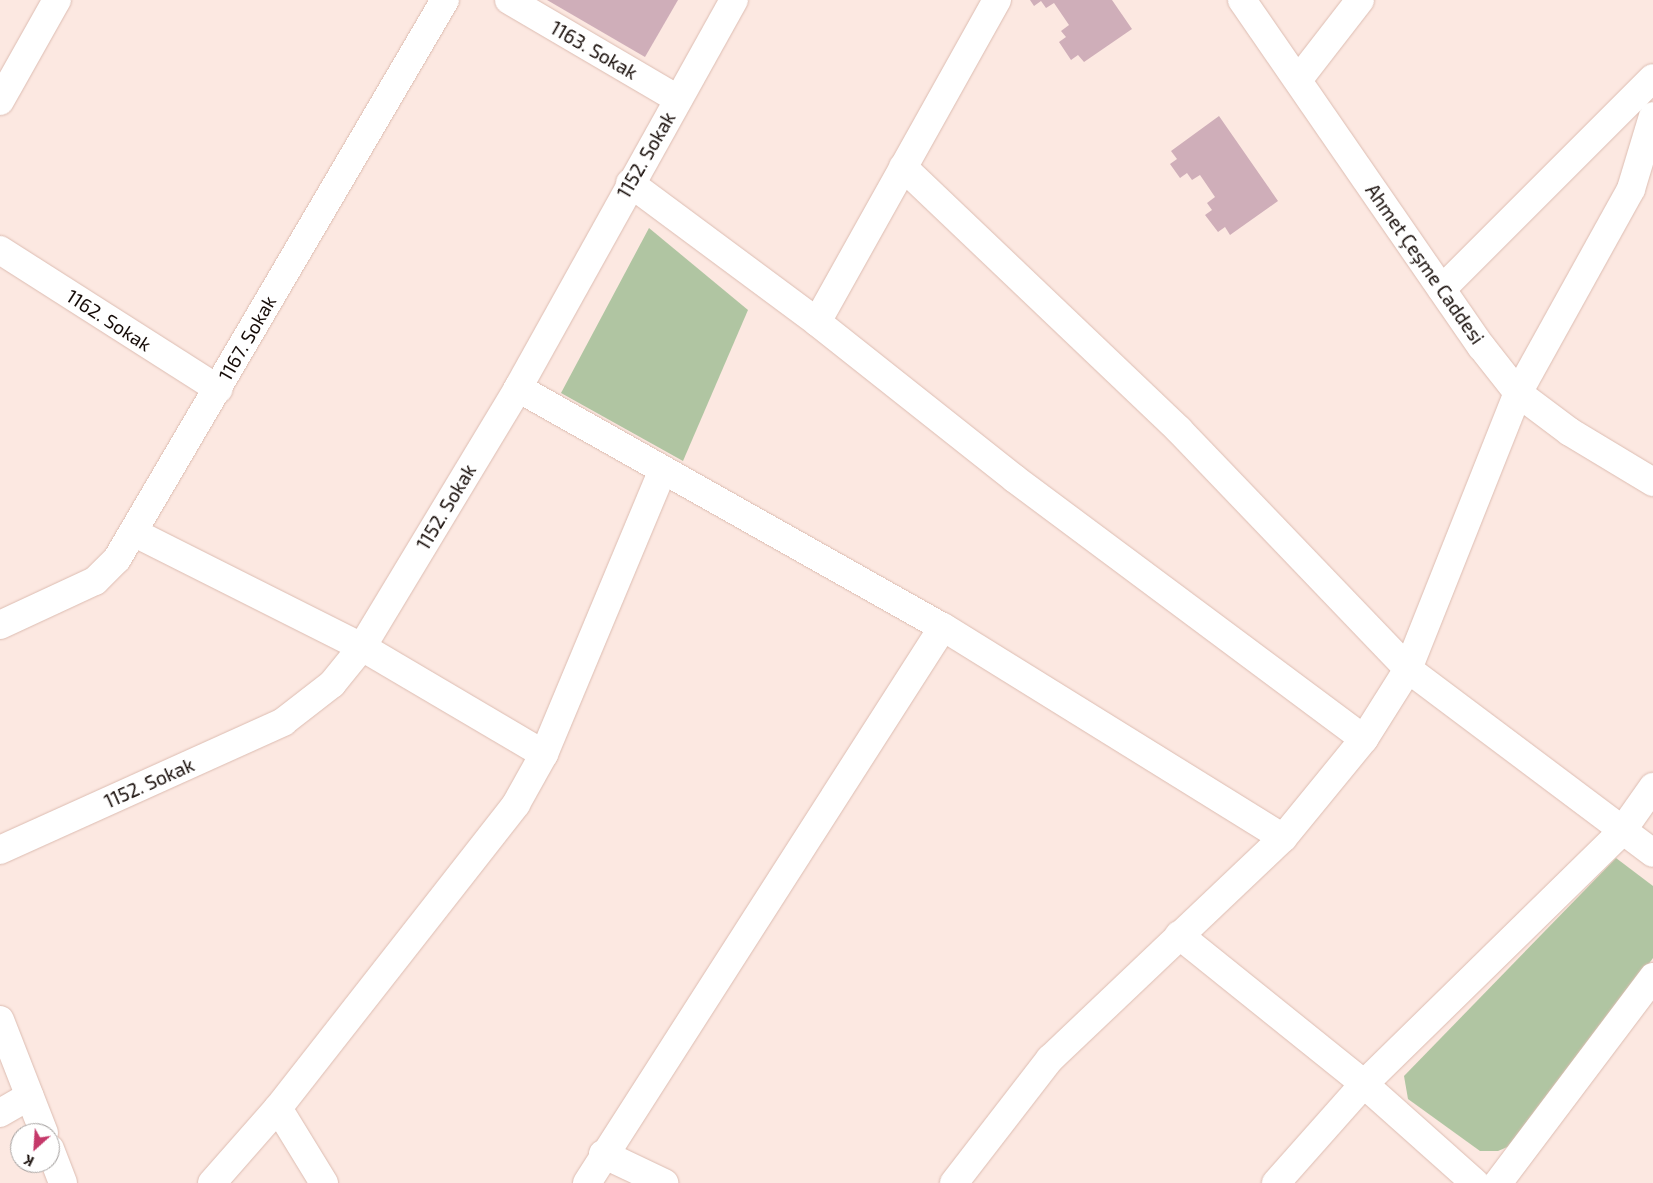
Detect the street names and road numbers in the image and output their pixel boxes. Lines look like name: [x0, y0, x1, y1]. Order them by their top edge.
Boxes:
street label: 1163. Sokak: [547, 16, 641, 84]
street label: 1152. Sokak: [612, 108, 680, 202]
street label: Ahmet Çeşme Caddesi: [1361, 179, 1489, 349]
street label: 1162. Sokak: [62, 284, 156, 356]
street label: 1167. Sokak: [213, 291, 281, 385]
street label: 1152. Sokak: [412, 460, 480, 554]
street label: 1152. Sokak: [101, 753, 197, 813]

